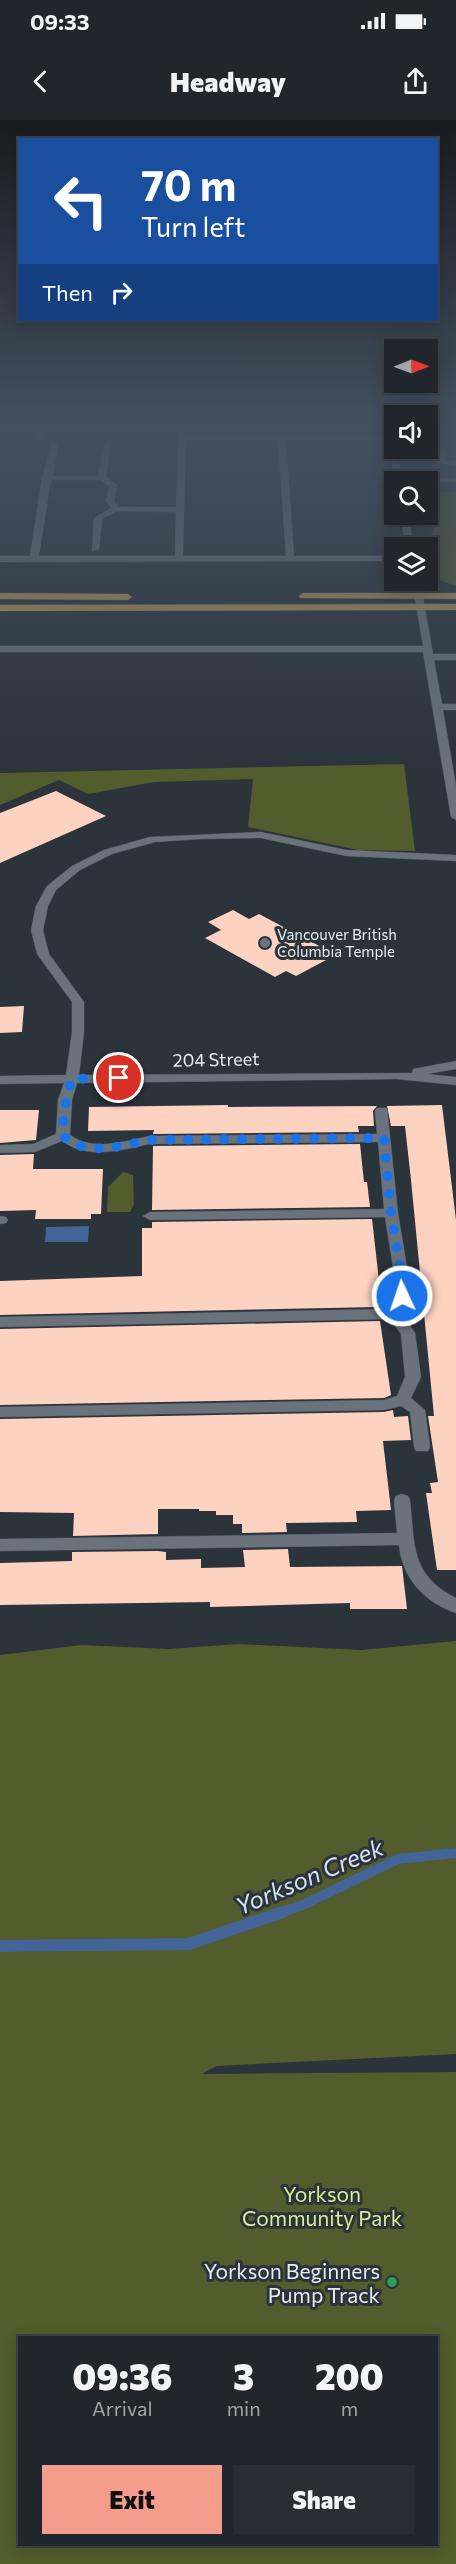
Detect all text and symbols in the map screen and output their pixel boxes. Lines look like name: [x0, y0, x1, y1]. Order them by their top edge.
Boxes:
text: 09:33: [30, 8, 90, 35]
icon: back: [24, 65, 57, 98]
text: Headway: [170, 65, 286, 98]
icon: share: [399, 65, 432, 98]
text: 70 m: [141, 158, 236, 210]
icon: left: [42, 162, 120, 240]
text: Turn left: [141, 210, 245, 243]
icon: right: [105, 276, 138, 309]
text: Then: [42, 279, 93, 306]
north arrow: [384, 339, 438, 393]
map controls: [384, 339, 438, 591]
button: sound: [384, 405, 438, 459]
button: search: [384, 471, 438, 525]
button: layers: [384, 537, 438, 591]
place label: Vancouver British Columbia Temple: [277, 925, 397, 960]
marker: Vancouver British Columbia Temple: [258, 936, 272, 950]
street label: 204 Street: [172, 1047, 260, 1071]
pin: [93, 1052, 144, 1103]
icon: arrive: [102, 1061, 135, 1094]
position arrow: [370, 1264, 434, 1328]
water label: Yorkson Creek: [231, 1831, 388, 1920]
park label: Yorkson Community Park: [242, 2181, 402, 2230]
place label: Yorkson Beginners Pump Track: [204, 2258, 380, 2307]
marker: Yorkson Beginners Pump Track: [385, 2275, 399, 2289]
text: 09:36: [72, 2353, 172, 2397]
text: 3: [233, 2353, 254, 2397]
text: 200: [315, 2353, 384, 2397]
text: Arrival: [92, 2396, 153, 2420]
text: min: [227, 2396, 261, 2420]
text: m: [341, 2396, 358, 2420]
button: Exit: [42, 2465, 222, 2534]
button: Share: [234, 2465, 414, 2534]

